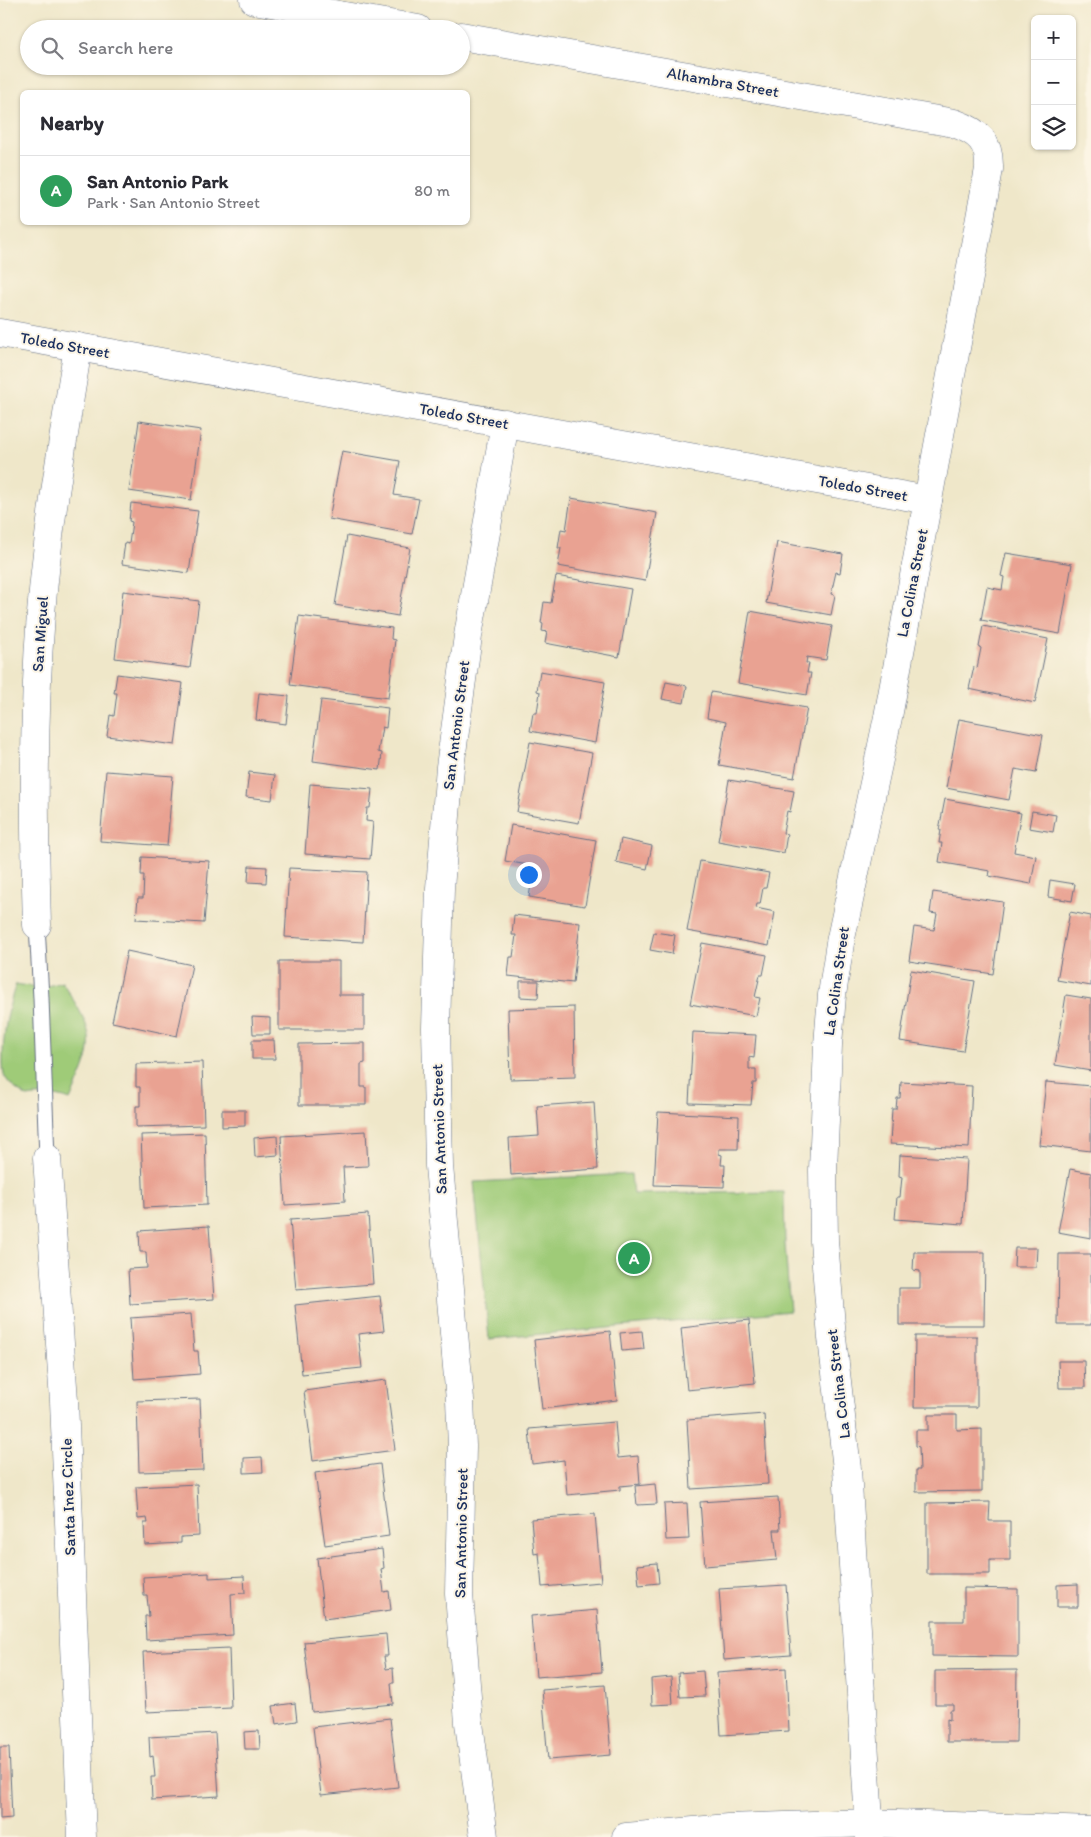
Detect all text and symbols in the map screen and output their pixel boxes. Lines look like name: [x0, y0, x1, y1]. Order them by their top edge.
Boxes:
map controls: [1031, 15, 1076, 150]
button: +: [1031, 15, 1076, 60]
search box: [20, 20, 470, 75]
icon: search: [38, 34, 66, 62]
text: Search here: [78, 36, 173, 59]
button: −: [1031, 60, 1076, 105]
street label: Alhambra Street: [666, 63, 780, 101]
button: layers: [1031, 105, 1076, 150]
text: Nearby: [40, 110, 104, 135]
text: San Antonio Park: [87, 170, 228, 193]
text: A: [51, 181, 61, 200]
text: 80 m: [414, 181, 450, 200]
text: Park · San Antonio Street: [87, 193, 260, 212]
street label: Toledo Street: [19, 328, 111, 362]
street label: Toledo Street: [418, 399, 510, 433]
street label: Toledo Street: [817, 471, 909, 505]
street label: La Colina Street: [892, 527, 932, 639]
street label: San Miguel: [28, 595, 52, 673]
street label: San Antonio Street: [439, 659, 473, 791]
your location: [516, 862, 542, 888]
street label: La Colina Street: [819, 925, 853, 1037]
street label: San Antonio Street: [427, 1063, 451, 1195]
pin: A: [618, 1239, 650, 1277]
street label: La Colina Street: [822, 1328, 854, 1440]
street label: Santa Inez Circle: [56, 1438, 80, 1556]
street label: San Antonio Street: [450, 1468, 472, 1598]

